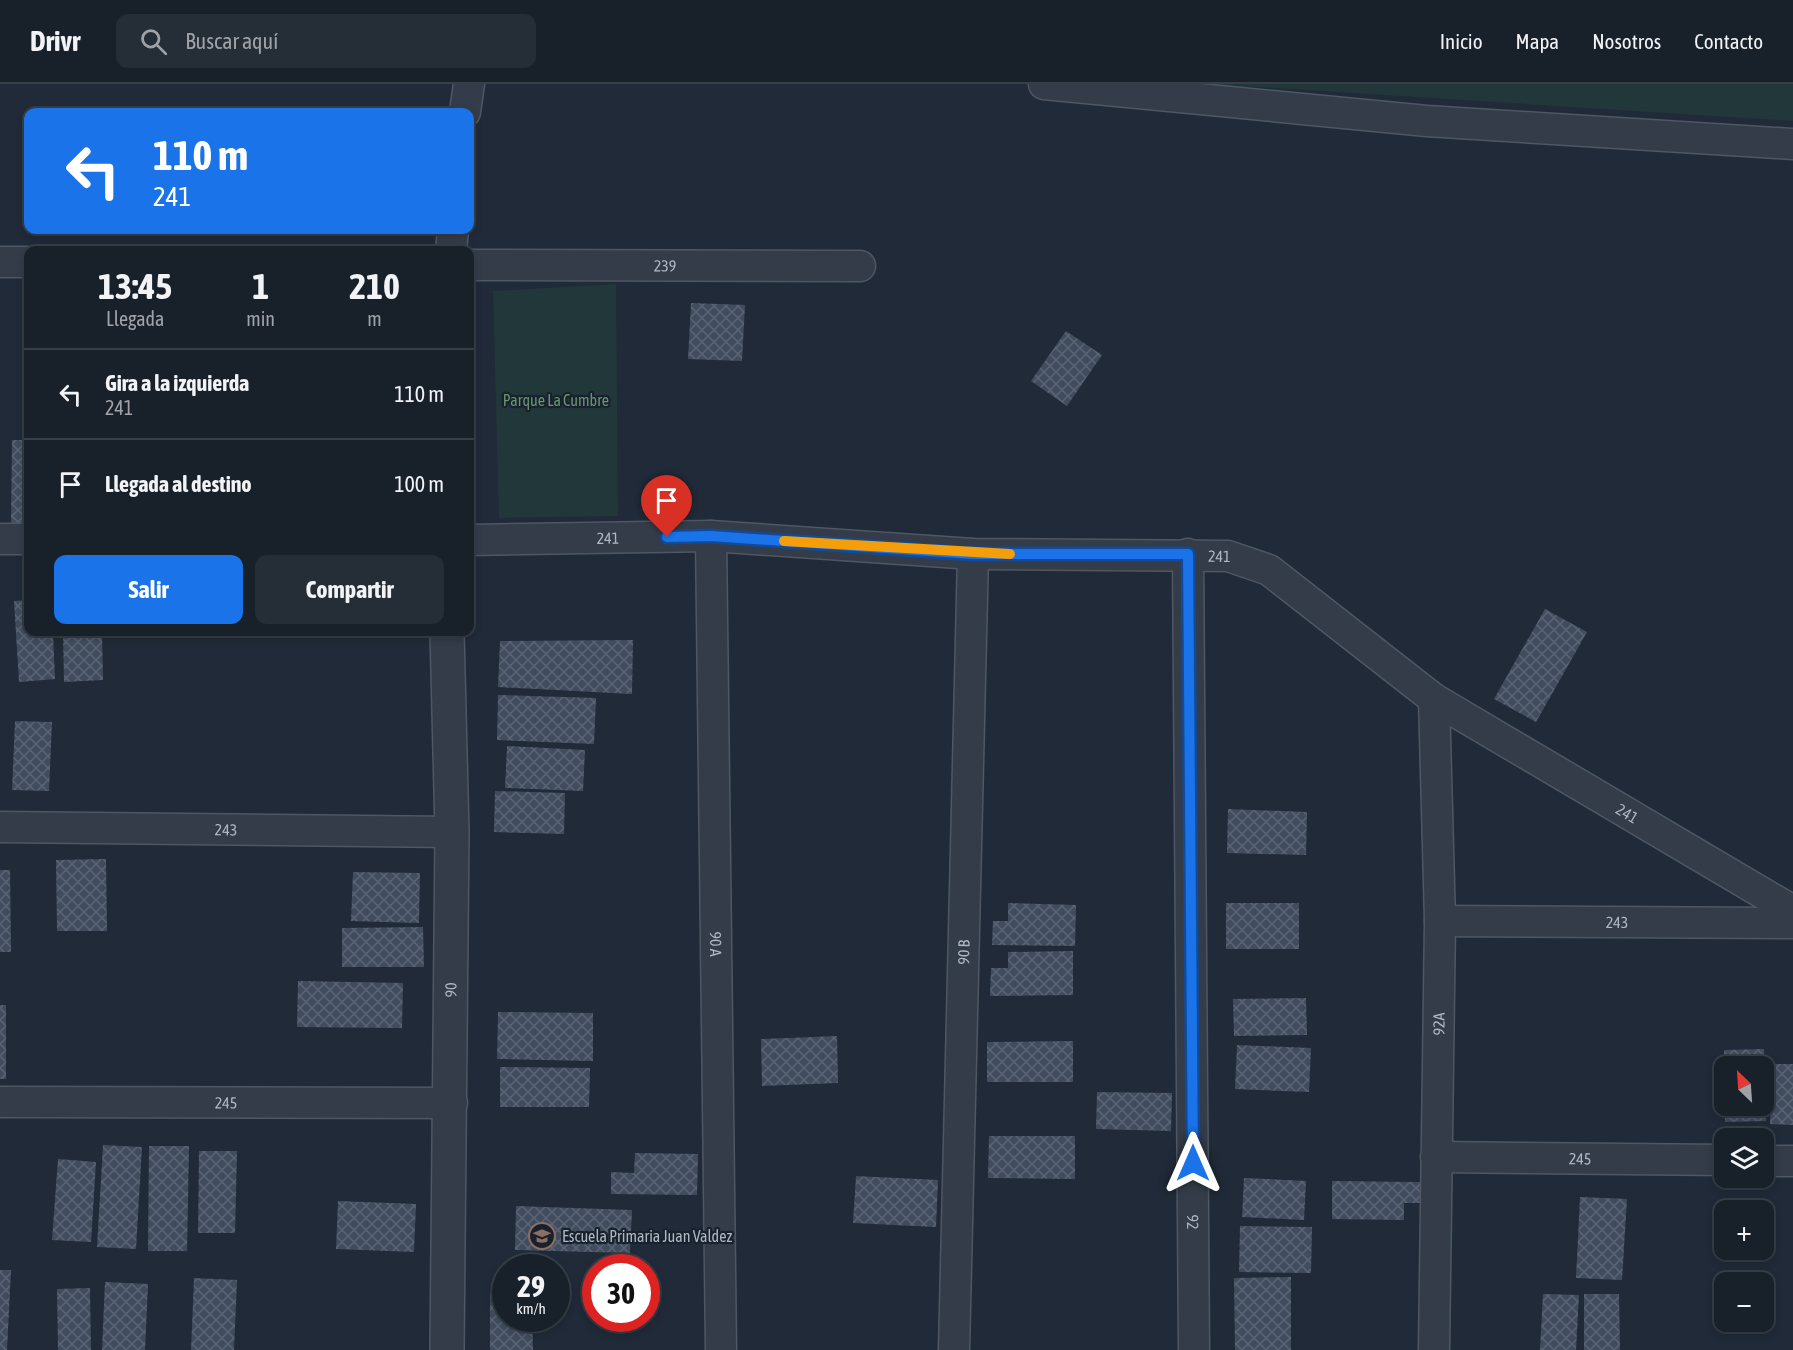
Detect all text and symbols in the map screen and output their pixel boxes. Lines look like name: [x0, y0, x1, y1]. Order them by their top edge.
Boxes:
search box: [116, 14, 536, 68]
text: Drivr: [30, 25, 80, 57]
icon: search: [137, 25, 170, 58]
text: Buscar aquí: [185, 28, 278, 54]
text: Inicio: [1440, 29, 1483, 53]
text: Mapa: [1516, 29, 1559, 53]
text: Nosotros: [1592, 29, 1661, 53]
text: Contacto: [1694, 29, 1763, 53]
text: 110 m: [153, 131, 248, 179]
icon: left: [54, 132, 132, 210]
text: 241: [153, 181, 191, 212]
street label: 239: [654, 256, 676, 275]
text: 13:45: [98, 265, 172, 307]
text: 1: [252, 265, 269, 307]
text: 210: [349, 265, 400, 307]
text: Llegada: [106, 307, 164, 330]
text: min: [246, 307, 275, 330]
text: m: [367, 307, 382, 330]
text: Gira a la izquierda: [105, 370, 249, 396]
icon: left: [54, 378, 87, 411]
text: 110 m: [394, 381, 444, 407]
park label: Parque La Cumbre: [503, 391, 609, 410]
text: 241: [105, 396, 133, 419]
icon: arrive: [54, 468, 87, 501]
text: Llegada al destino: [105, 471, 252, 497]
text: 100 m: [394, 471, 444, 497]
pin: [641, 475, 692, 537]
icon: arrive: [650, 484, 683, 517]
street label: 241: [597, 529, 619, 547]
street label: 241: [1208, 547, 1231, 565]
button: Salir: [54, 555, 243, 624]
button: Compartir: [255, 555, 444, 624]
street label: 241: [1613, 800, 1642, 827]
street label: 243: [215, 820, 237, 839]
street label: 243: [1606, 913, 1628, 931]
street label: 90 A: [707, 931, 725, 957]
street label: 90 B: [954, 939, 973, 965]
street label: 90: [441, 982, 460, 998]
street label: 92A: [1429, 1012, 1448, 1036]
north arrow: [1714, 1056, 1774, 1116]
map controls: [1714, 1056, 1774, 1332]
street label: 245: [215, 1093, 237, 1112]
button: layers: [1714, 1128, 1774, 1188]
position arrow: [1161, 1131, 1225, 1195]
street label: 245: [1569, 1149, 1591, 1168]
button: +: [1714, 1200, 1774, 1260]
street label: 92: [1184, 1214, 1202, 1230]
school or university icon: Escuela Primaria Juan Valdez: [527, 1221, 557, 1251]
place label: Escuela Primaria Juan Valdez: [562, 1227, 732, 1245]
speed limit sign: 30: [582, 1254, 660, 1332]
text: 29: [517, 1269, 545, 1303]
button: −: [1714, 1272, 1774, 1332]
text: km/h: [516, 1300, 546, 1317]

